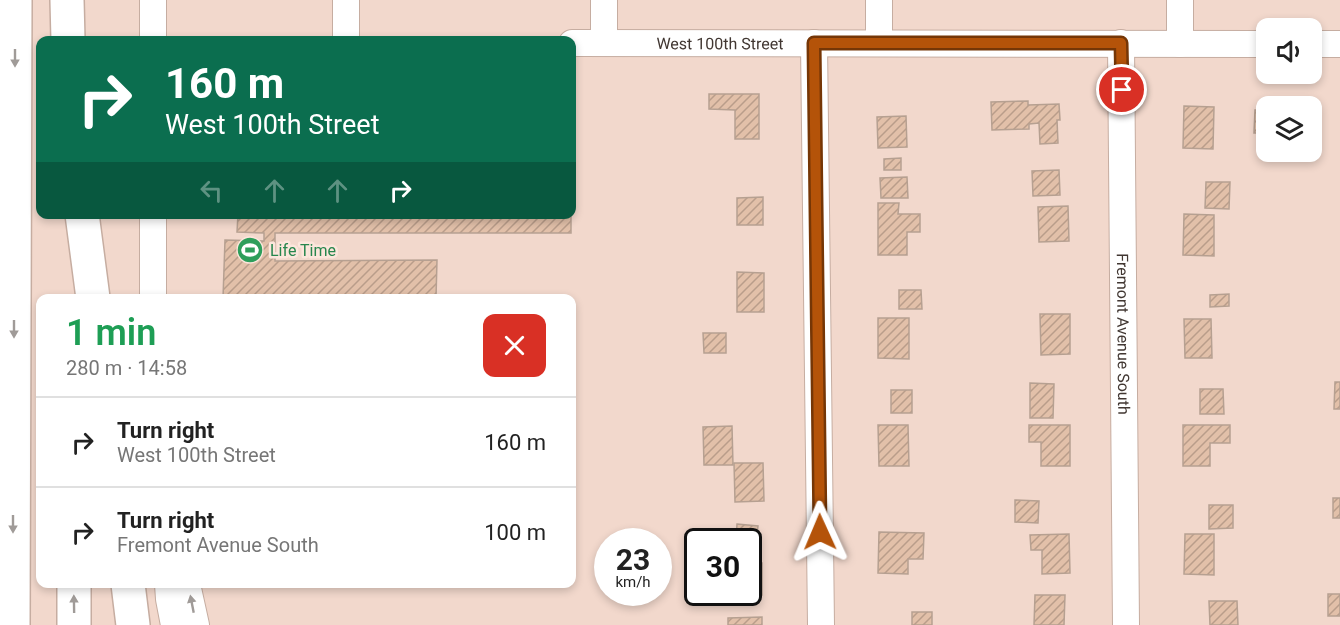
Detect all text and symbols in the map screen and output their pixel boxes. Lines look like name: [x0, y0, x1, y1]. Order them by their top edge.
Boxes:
map controls: [1256, 18, 1322, 162]
button: sound: [1256, 18, 1322, 84]
street label: West 100th Street: [656, 34, 784, 53]
one-way arrow: [10, 49, 19, 68]
text: 160 m: [165, 59, 284, 108]
icon: right: [66, 60, 144, 138]
pin: [1096, 64, 1147, 115]
icon: arrive: [1105, 73, 1138, 106]
button: layers: [1256, 96, 1322, 162]
text: West 100th Street: [165, 109, 379, 141]
icon: left: [195, 174, 228, 207]
icon: ahead: [258, 174, 291, 207]
icon: ahead: [321, 174, 354, 207]
icon: right: [384, 174, 417, 207]
sports icon: Life Time: [235, 235, 265, 265]
place label: Life Time: [270, 241, 336, 260]
street label: Fremont Avenue South: [1113, 253, 1134, 415]
text: 1 min: [66, 312, 156, 354]
button: close: [483, 314, 546, 377]
one-way arrow: [9, 319, 19, 338]
text: 280 m · 14:58: [66, 356, 187, 380]
text: Turn right: [117, 418, 214, 443]
icon: right: [66, 426, 99, 459]
text: 160 m: [484, 430, 546, 455]
text: West 100th Street: [117, 443, 276, 467]
position arrow: [788, 500, 852, 564]
text: Turn right: [117, 508, 214, 533]
one-way arrow: [8, 514, 18, 533]
icon: right: [66, 516, 99, 549]
text: 100 m: [484, 520, 546, 545]
speed limit sign: 30: [684, 528, 762, 606]
text: Fremont Avenue South: [117, 533, 319, 557]
text: 23: [616, 542, 650, 577]
text: km/h: [615, 573, 651, 591]
one-way arrow: [187, 594, 196, 613]
one-way arrow: [69, 595, 79, 614]

